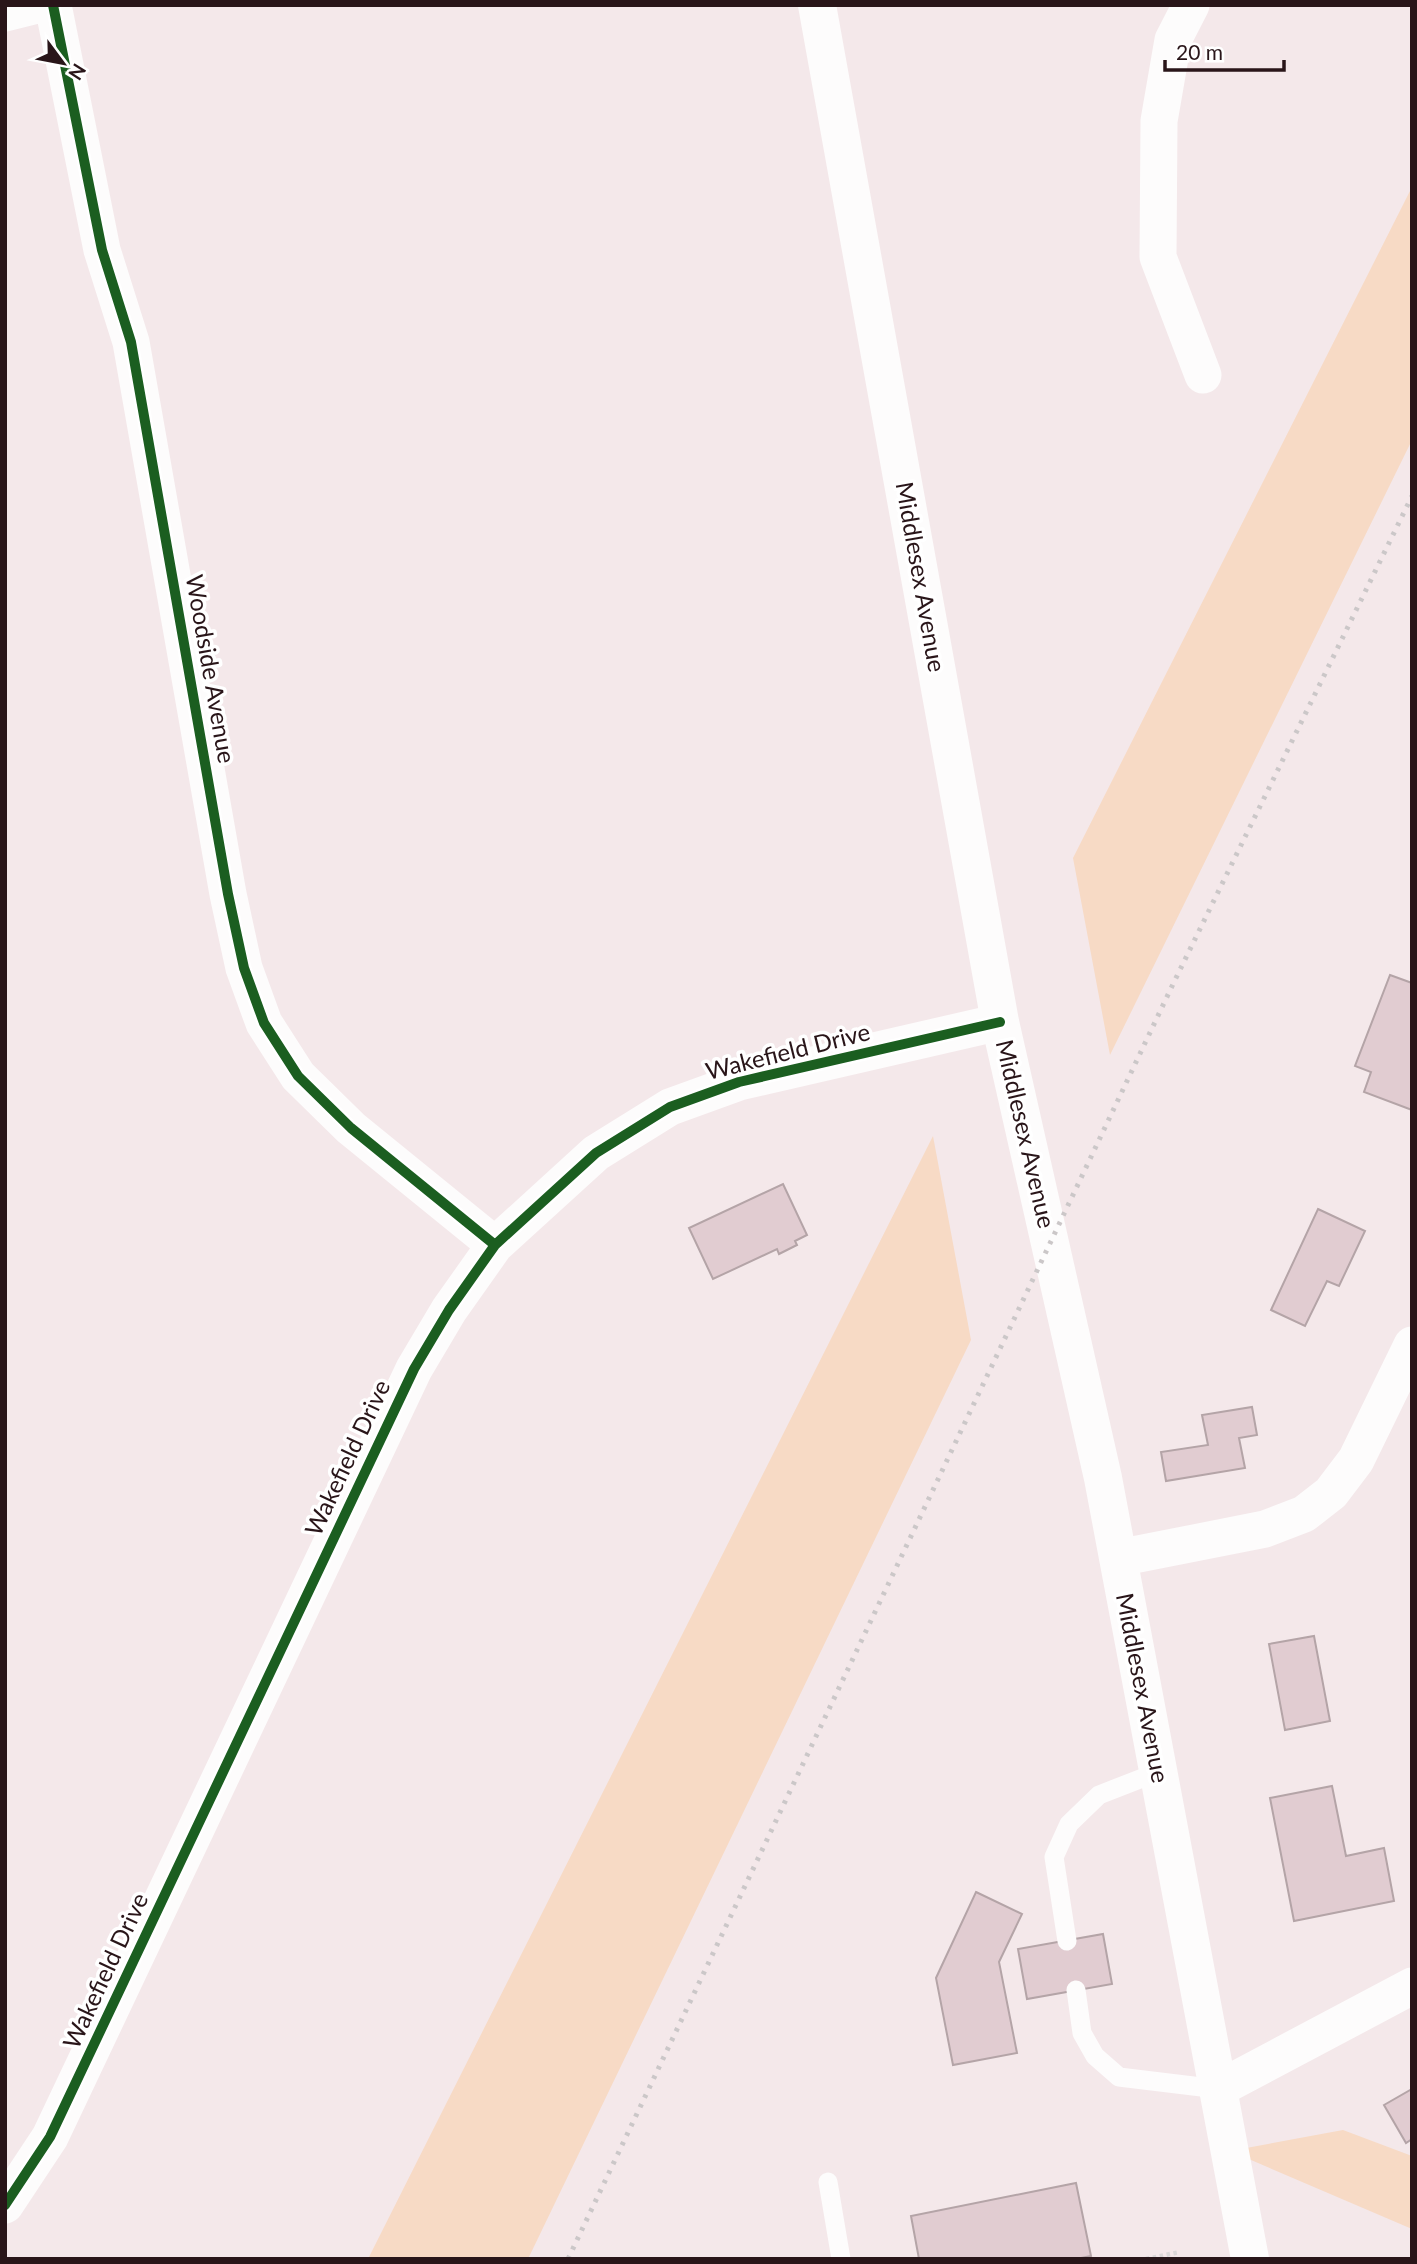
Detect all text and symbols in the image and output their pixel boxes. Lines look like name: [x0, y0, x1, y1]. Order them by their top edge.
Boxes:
north arrow: [28, 28, 98, 98]
scale bar: [1165, 28, 1284, 72]
text: 20 m: [1176, 39, 1223, 64]
text: N: [64, 60, 91, 85]
street label: Middlesex Avenue: [890, 479, 952, 674]
street label: Woodside Avenue: [181, 572, 242, 765]
street label: Wakefield Drive: [702, 1016, 873, 1085]
street label: Middlesex Avenue: [991, 1037, 1062, 1231]
street label: Wakefield Drive: [298, 1375, 395, 1540]
street label: Middlesex Avenue: [1111, 1590, 1176, 1785]
street label: Wakefield Drive: [56, 1888, 153, 2053]

